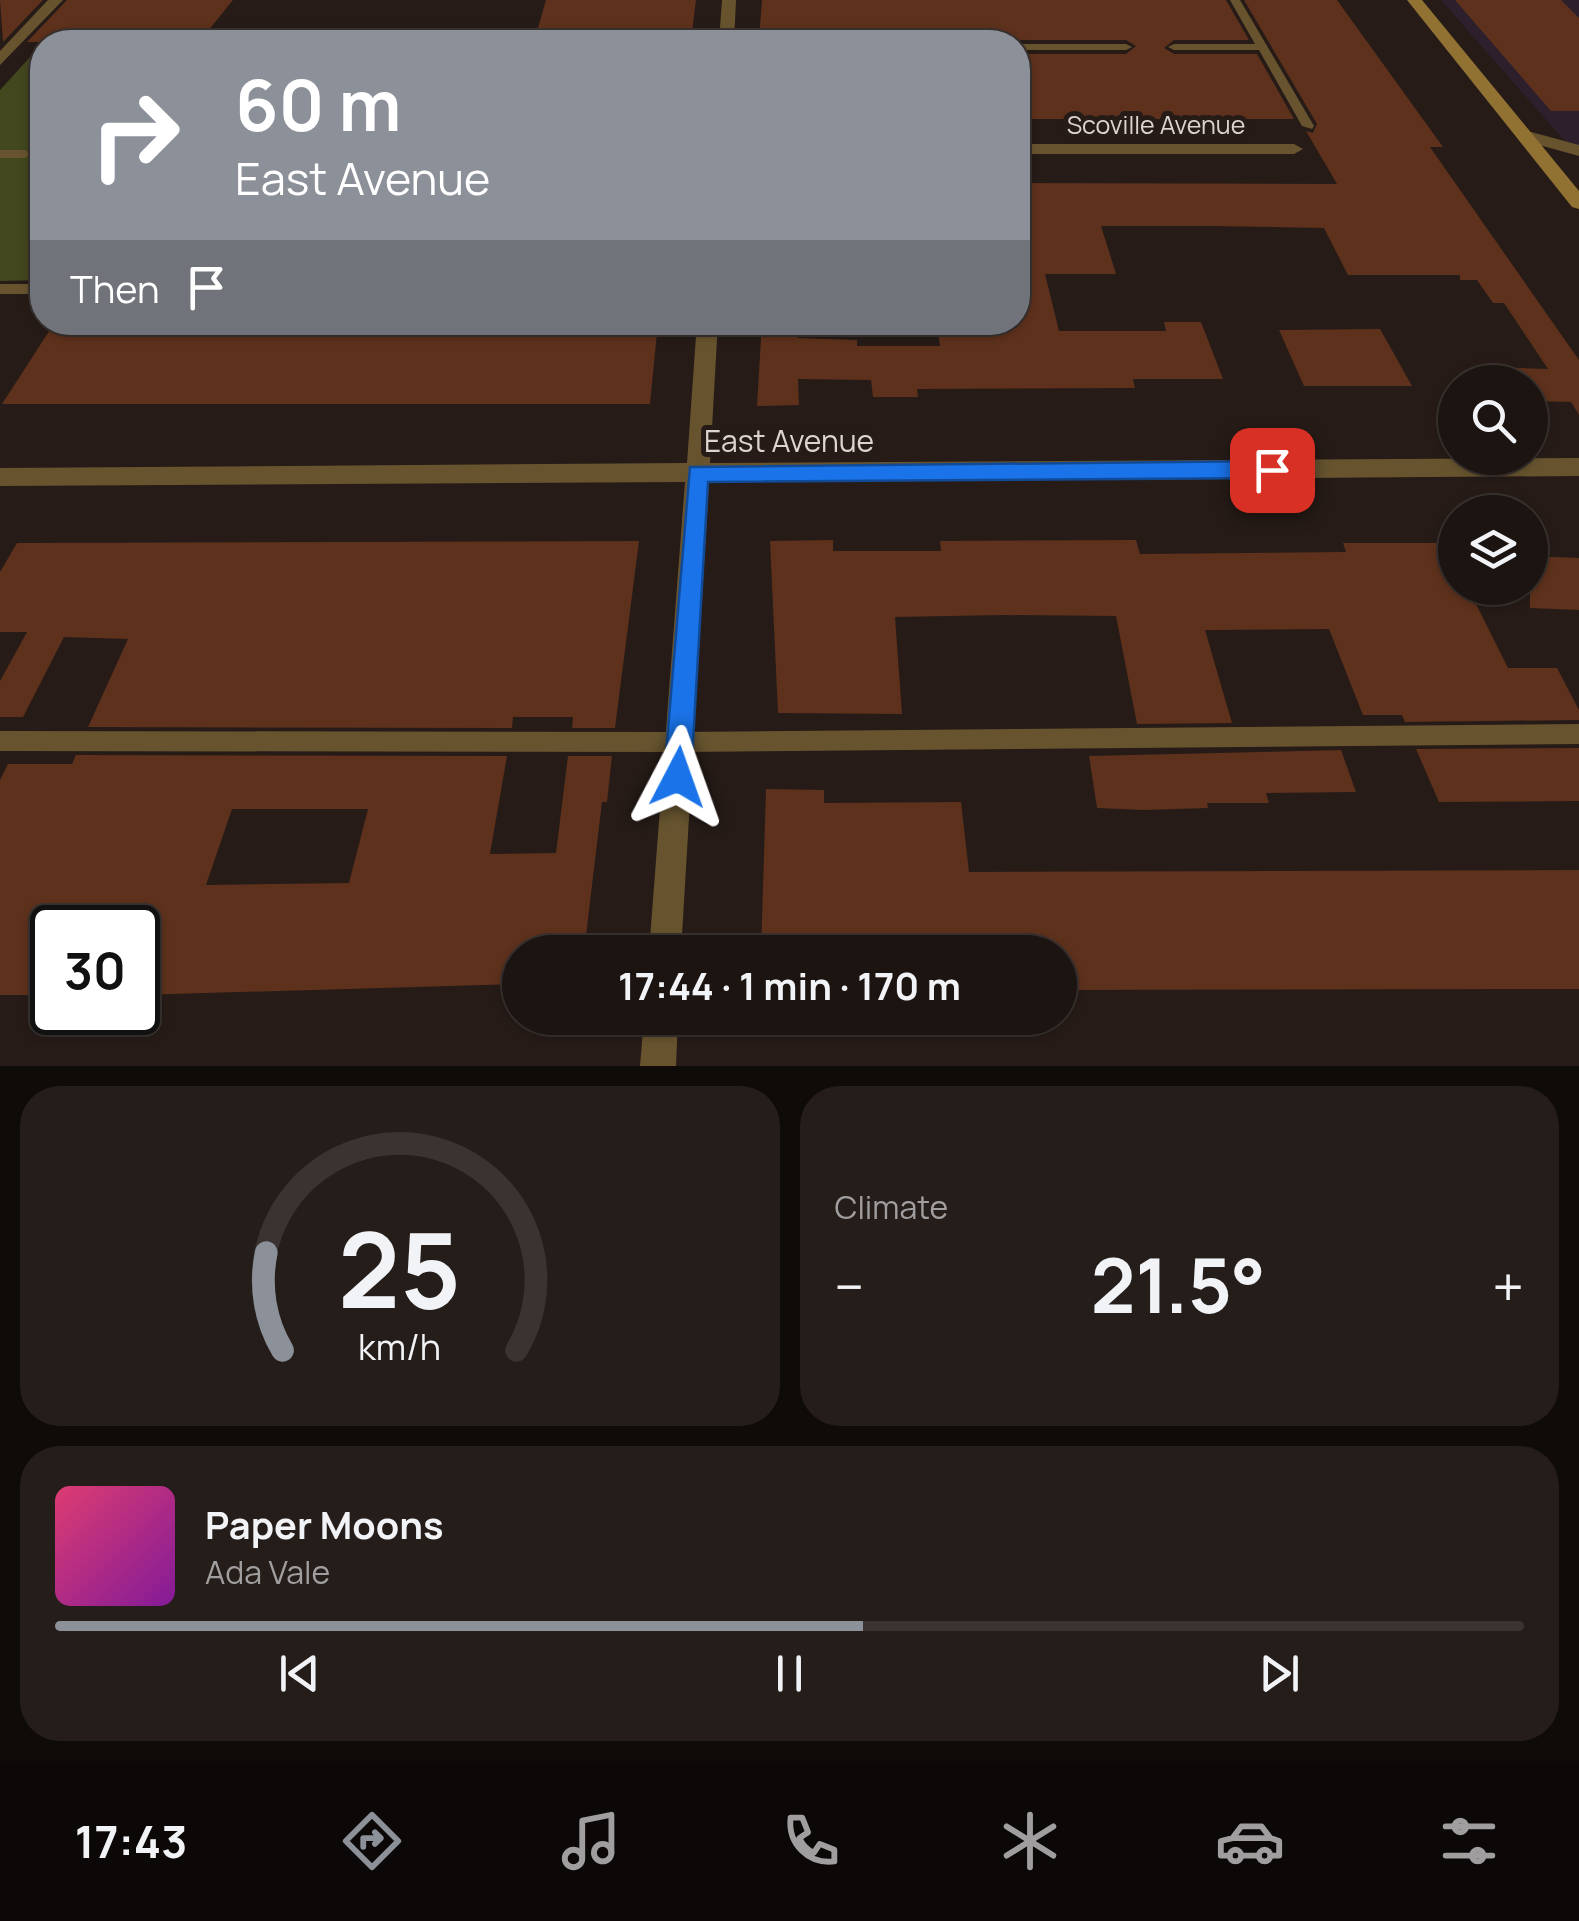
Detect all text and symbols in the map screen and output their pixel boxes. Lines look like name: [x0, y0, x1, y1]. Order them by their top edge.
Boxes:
text: 60 m: [235, 56, 402, 152]
icon: right: [70, 70, 200, 200]
street label: Scoville Avenue: [1067, 107, 1245, 142]
text: East Avenue: [235, 147, 490, 209]
icon: arrive: [179, 260, 234, 315]
text: Then: [70, 262, 159, 314]
map controls: [1438, 365, 1548, 605]
button: search: [1438, 365, 1548, 475]
street label: East Avenue: [704, 420, 874, 461]
pin: [1230, 428, 1315, 513]
icon: arrive: [1245, 443, 1300, 498]
button: layers: [1438, 495, 1548, 605]
position arrow: [626, 725, 730, 829]
speed limit sign: 30: [30, 905, 160, 1035]
text: 17:44 · 1 min · 170 m: [618, 959, 961, 1011]
text: Climate: [835, 1185, 948, 1229]
text: 25: [338, 1197, 461, 1339]
text: 21.5°: [1091, 1233, 1266, 1336]
text: −: [835, 1248, 864, 1324]
text: +: [1492, 1248, 1524, 1324]
text: km/h: [358, 1322, 441, 1371]
text: Paper Moons: [205, 1498, 444, 1550]
text: Ada Vale: [205, 1550, 330, 1594]
icon: previous: [272, 1646, 327, 1701]
icon: pause: [762, 1646, 817, 1701]
icon: next: [1252, 1646, 1307, 1701]
icon: directions: [337, 1806, 407, 1876]
icon: music: [556, 1806, 626, 1876]
icon: phone: [776, 1806, 846, 1876]
icon: climate: [995, 1806, 1065, 1876]
icon: car: [1215, 1806, 1285, 1876]
icon: filters: [1434, 1806, 1504, 1876]
text: 17:43: [75, 1810, 187, 1872]

